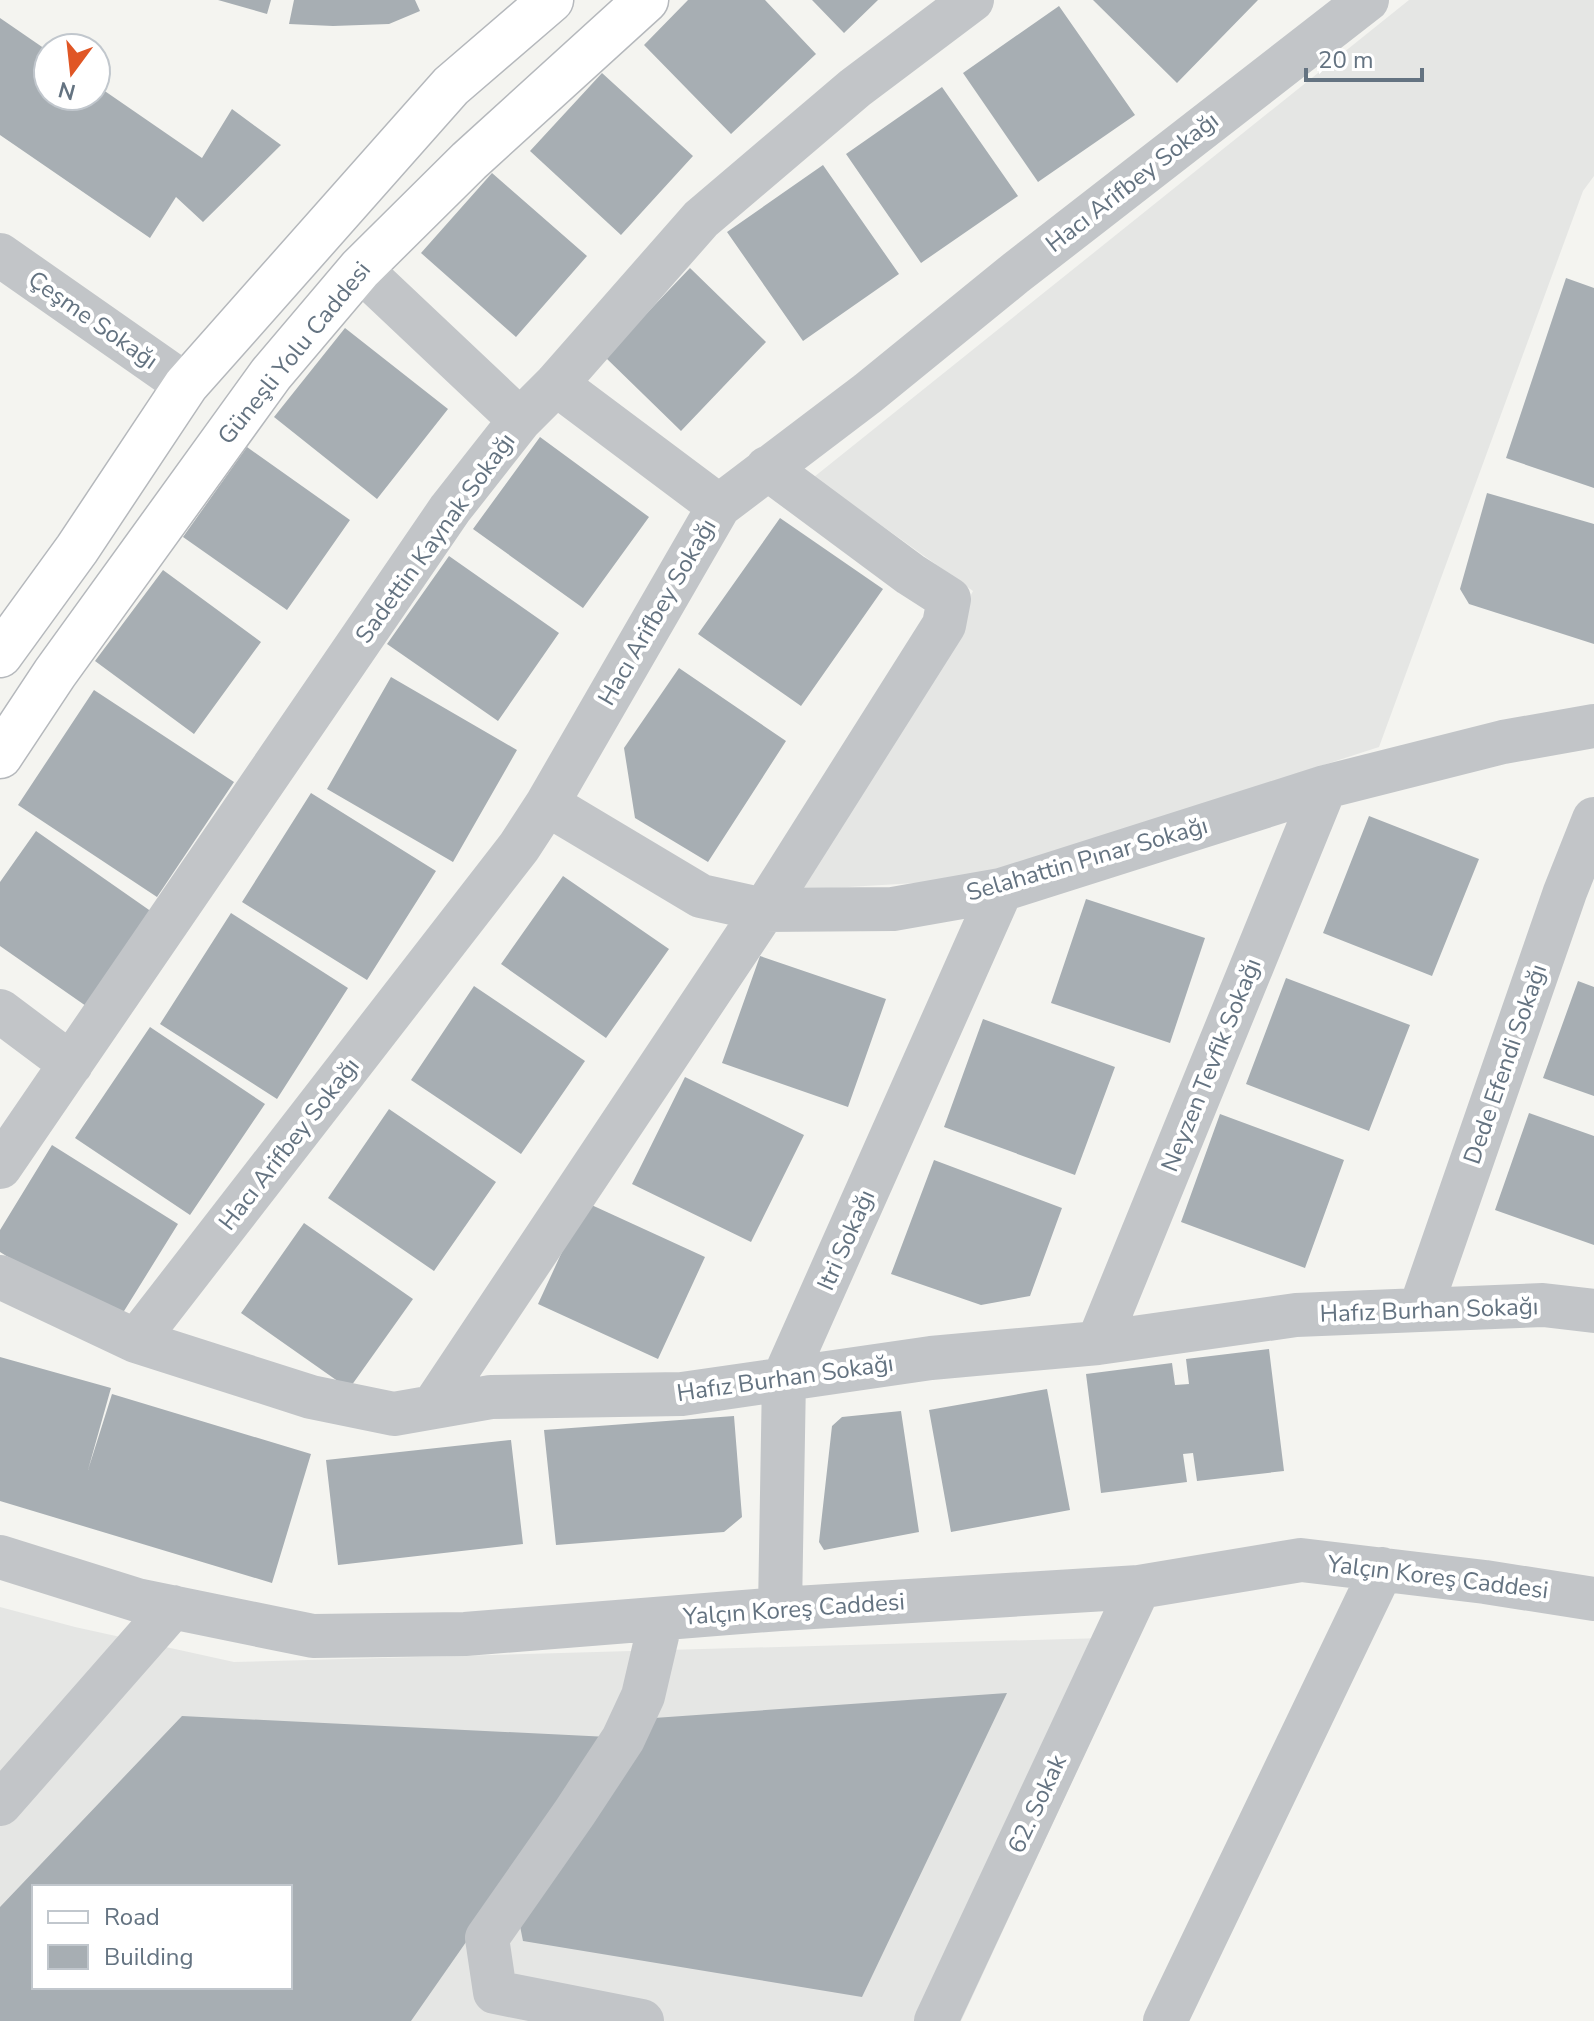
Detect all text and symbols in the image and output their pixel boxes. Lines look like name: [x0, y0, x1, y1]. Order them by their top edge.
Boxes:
north arrow: [32, 32, 112, 112]
scale bar: [1306, 32, 1422, 82]
text: 20 m: [1318, 44, 1374, 76]
text: N: [55, 74, 79, 107]
street label: Hacı Arifbey Sokağı: [1039, 104, 1225, 260]
street label: Güneşli Yolu Caddesi: [210, 255, 378, 451]
street label: Çeşme Sokağı: [22, 263, 164, 377]
street label: Sadettin Kaynak Sokağı: [348, 426, 522, 650]
street label: Hacı Arifbey Sokağı: [590, 513, 724, 711]
street label: Selahattin Pınar Sokağı: [963, 809, 1211, 909]
street label: Neyzen Tevfik Sokağı: [1154, 953, 1268, 1177]
street label: Dede Efendi Sokağı: [1456, 960, 1554, 1168]
street label: Hacı Arifbey Sokağı: [211, 1051, 367, 1237]
street label: Itri Sokağı: [810, 1185, 882, 1295]
street label: Hafız Burhan Sokağı: [1319, 1290, 1539, 1330]
street label: Hafız Burhan Sokağı: [675, 1347, 895, 1409]
street label: Yalçın Koreş Caddesi: [1325, 1547, 1550, 1606]
street label: Yalçın Koreş Caddesi: [681, 1585, 906, 1633]
street label: 62. Sokak: [1000, 1749, 1074, 1858]
legend: [32, 1885, 292, 1989]
text: Road: [104, 1901, 160, 1933]
text: Building: [104, 1941, 194, 1973]

